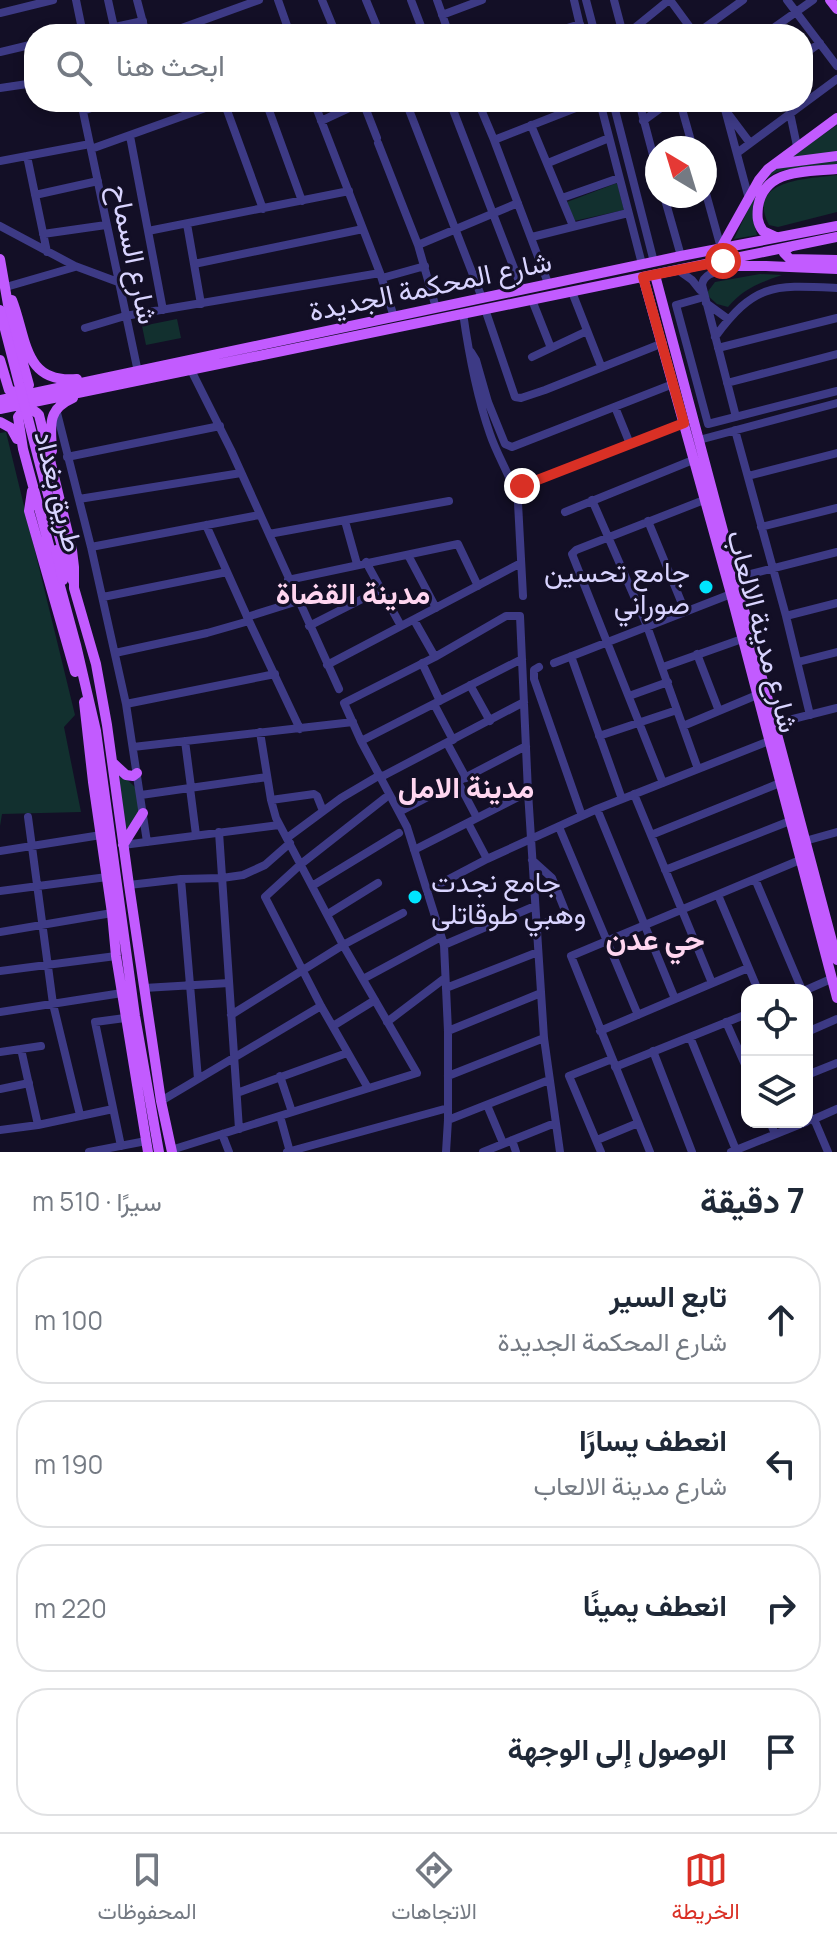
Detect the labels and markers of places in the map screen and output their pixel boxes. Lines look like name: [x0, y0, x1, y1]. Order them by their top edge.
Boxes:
place label: جامع تحسين صوراني: [544, 552, 690, 627]
marker: جامع تحسين صوراني: [697, 578, 715, 596]
place label: جامع نجدت وهبي طوقاتلى: [431, 862, 586, 937]
marker: جامع نجدت وهبي طوقاتلى: [406, 888, 424, 906]

